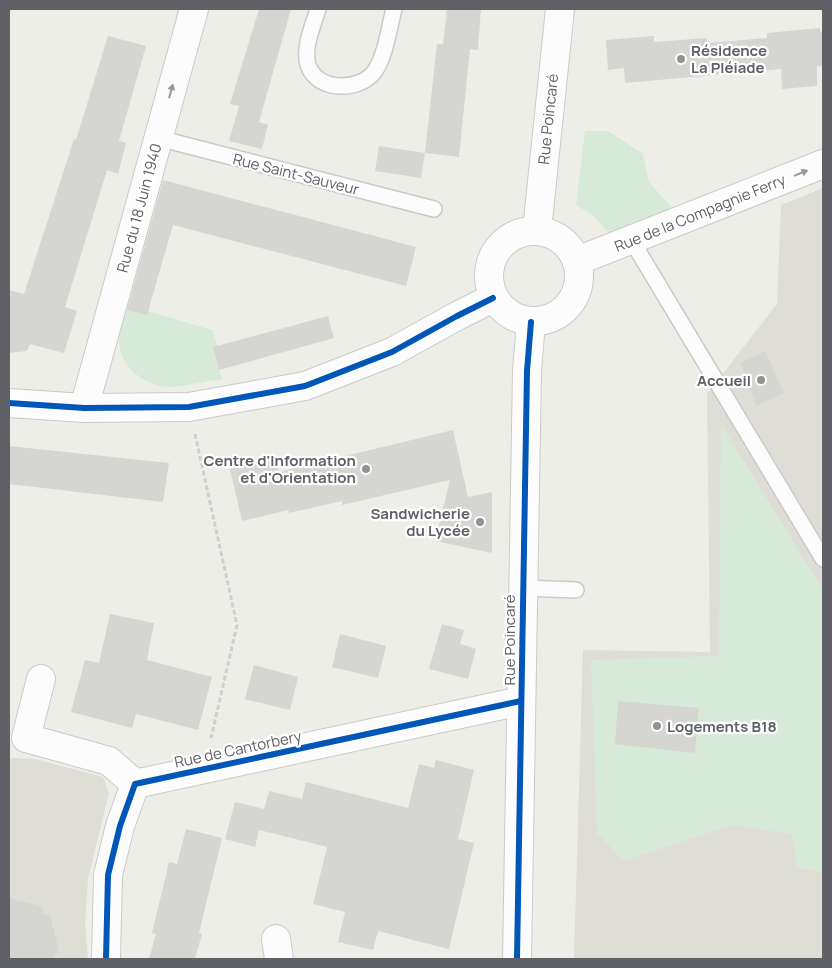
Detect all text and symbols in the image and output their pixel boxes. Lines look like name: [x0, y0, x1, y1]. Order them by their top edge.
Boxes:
place label: Résidence La Pléiade: [691, 40, 767, 78]
marker: Résidence La Pléiade: [675, 53, 687, 65]
street label: Rue Poincaré: [533, 72, 563, 165]
one-way arrow: [167, 84, 175, 99]
street label: Rue du 18 Juin 1940: [112, 141, 166, 275]
street label: Rue Saint-Sauveur: [231, 148, 362, 200]
one-way arrow: [794, 168, 809, 176]
street label: Rue de la Compagnie Ferry: [611, 169, 789, 257]
place label: Accueil: [697, 370, 751, 391]
marker: Accueil: [755, 374, 767, 386]
place label: Centre d'Information et d'Orientation: [204, 450, 356, 488]
marker: Centre d'Information et d'Orientation: [360, 463, 372, 475]
place label: Sandwicherie du Lycée: [370, 503, 470, 541]
marker: Sandwicherie du Lycée: [474, 516, 486, 528]
street label: Rue Poincaré: [499, 594, 520, 686]
place label: Logements B18: [667, 716, 777, 737]
marker: Logements B18: [651, 720, 663, 732]
street label: Rue de Cantorbery: [172, 725, 304, 773]

